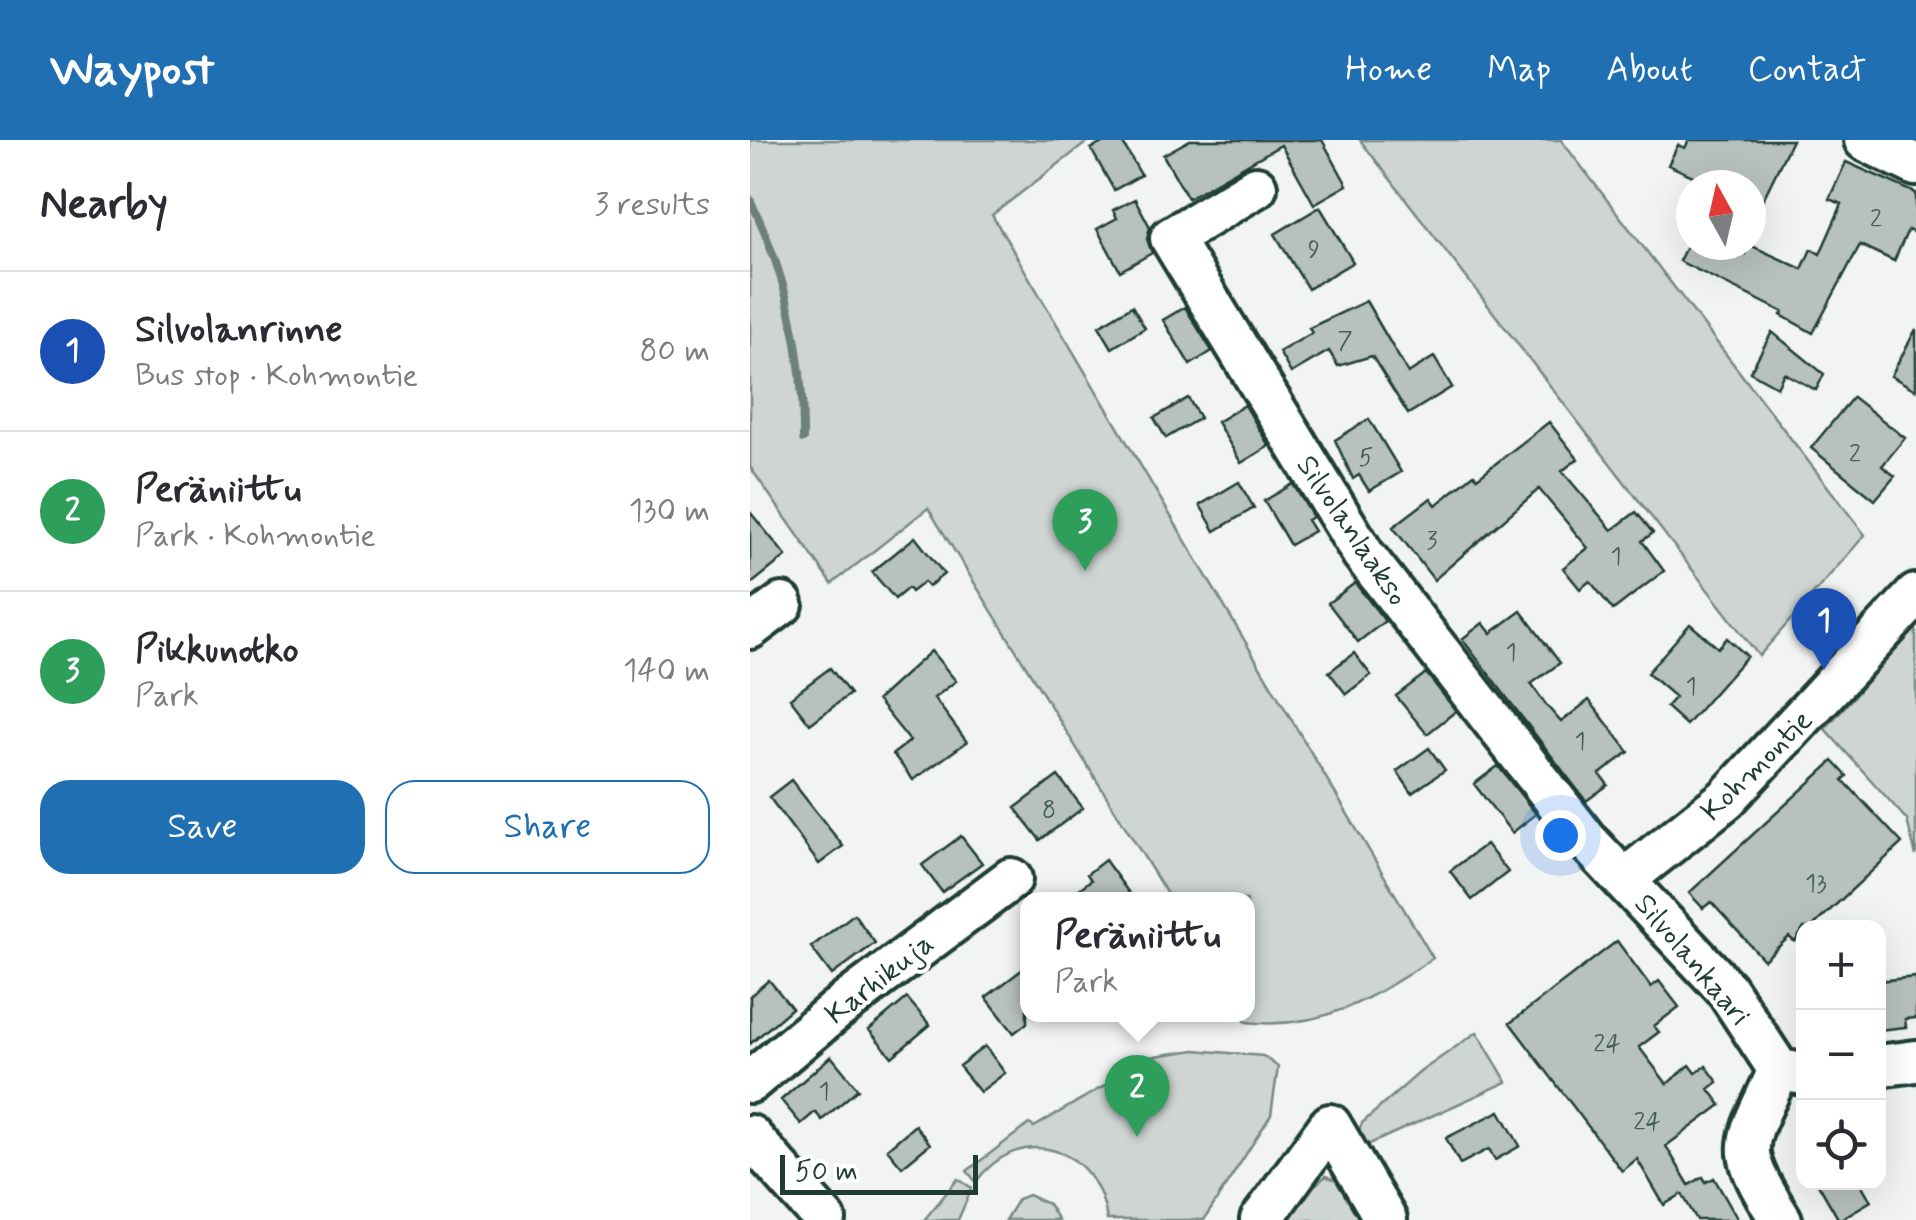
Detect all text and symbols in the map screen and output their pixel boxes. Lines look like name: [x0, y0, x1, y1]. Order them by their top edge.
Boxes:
text: Waypost: [50, 39, 214, 102]
text: Home: [1345, 47, 1432, 93]
text: Map: [1487, 47, 1551, 93]
text: About: [1606, 47, 1693, 93]
text: Contact: [1748, 47, 1866, 93]
north arrow: [1676, 170, 1766, 260]
text: Nearby: [40, 178, 168, 233]
text: 3 results: [594, 184, 710, 226]
house number: 2: [1870, 203, 1882, 236]
house number: 9: [1308, 234, 1320, 267]
text: Silvolanrinne: [135, 306, 343, 355]
house number: 7: [1337, 325, 1353, 358]
text: 1: [65, 330, 80, 372]
text: 80 m: [640, 330, 710, 372]
text: Bus stop · Kohmontie: [135, 355, 418, 397]
house number: 2: [1849, 438, 1861, 471]
house number: 5: [1358, 442, 1374, 475]
street label: Silvolanlaakso: [1287, 448, 1417, 614]
text: Peräniittu: [135, 466, 301, 515]
pin: 3: [1052, 488, 1118, 571]
text: 2: [65, 490, 80, 532]
text: 130 m: [629, 490, 710, 532]
text: Park · Kohmontie: [135, 515, 376, 557]
house number: 3: [1426, 525, 1438, 558]
house number: 1: [1610, 541, 1622, 574]
pin: 1: [1792, 588, 1856, 670]
text: Pikkunotko: [135, 626, 299, 675]
house number: 1: [1505, 637, 1517, 670]
text: 3: [65, 650, 80, 692]
text: 140 m: [623, 650, 710, 692]
house number: 1: [1685, 671, 1697, 704]
text: Park: [135, 675, 199, 717]
street label: Kohmontie: [1693, 702, 1821, 830]
house number: 1: [1574, 726, 1586, 759]
button: Save: [40, 780, 365, 874]
button: Share: [385, 780, 710, 874]
house number: 8: [1042, 794, 1056, 827]
your location: [1535, 810, 1586, 861]
house number: 13: [1805, 868, 1827, 901]
street label: Silvolankaari: [1625, 886, 1759, 1034]
popup: [1020, 892, 1255, 1022]
text: Peräniittu: [1054, 912, 1221, 961]
map controls: [1796, 920, 1886, 1190]
button: +: [1796, 920, 1886, 1010]
street label: Karhikuja: [818, 924, 942, 1034]
text: Park: [1054, 961, 1118, 1003]
button: −: [1796, 1010, 1886, 1100]
house number: 24: [1593, 1028, 1621, 1061]
pin: 2: [1104, 1054, 1170, 1137]
house number: 1: [818, 1076, 830, 1109]
button: locate: [1796, 1100, 1886, 1190]
house number: 24: [1633, 1106, 1661, 1139]
scale bar: [780, 1150, 978, 1194]
text: 50 m: [795, 1154, 858, 1191]

